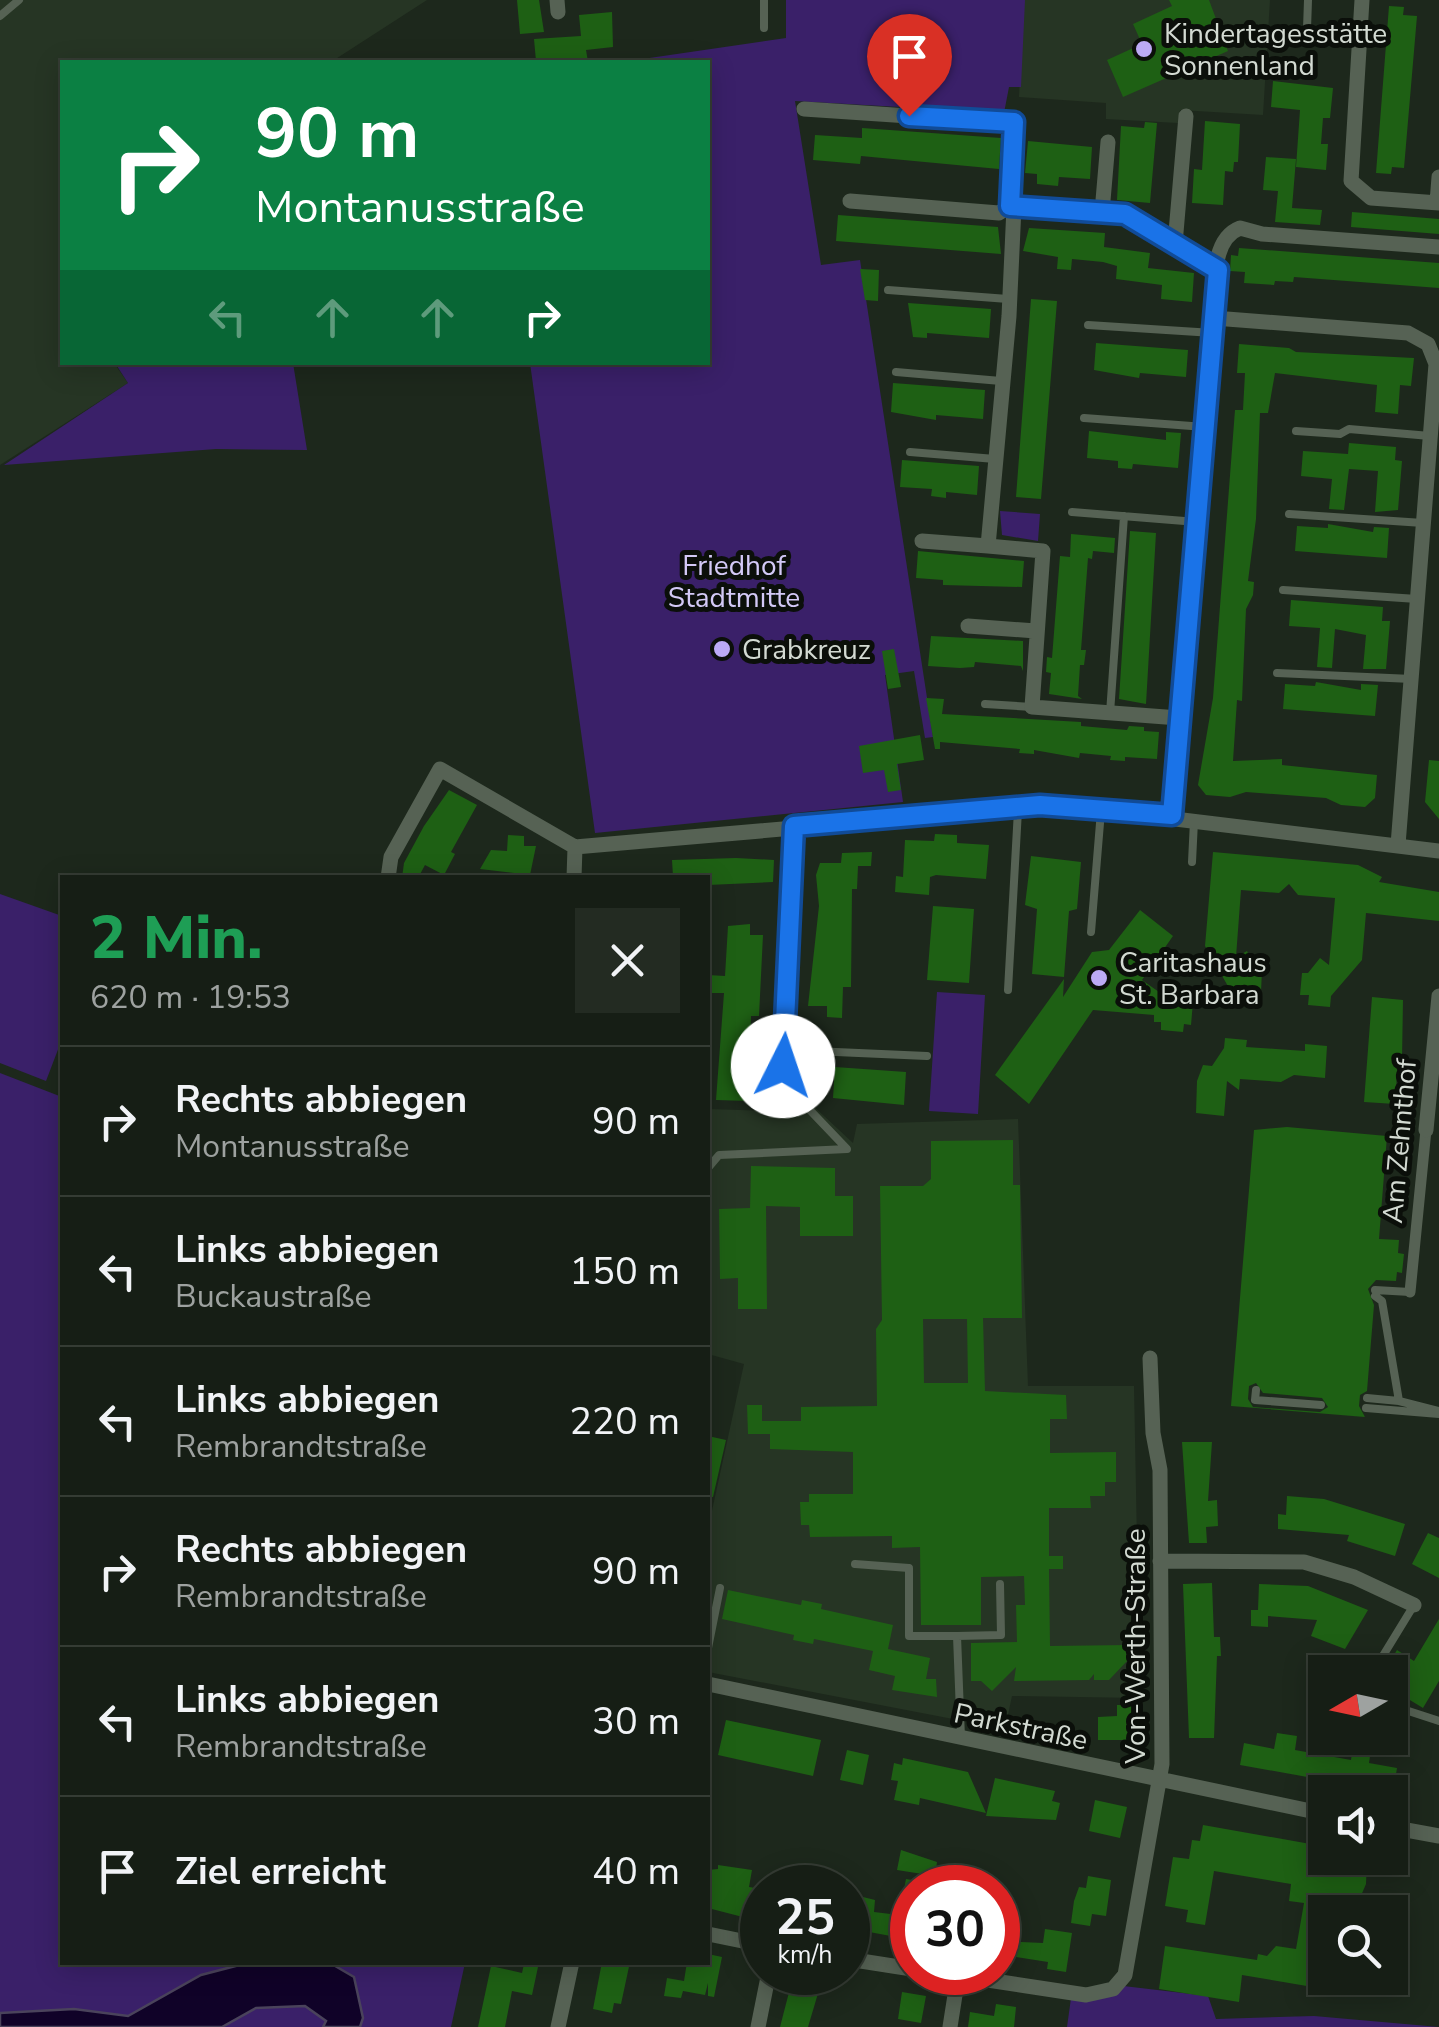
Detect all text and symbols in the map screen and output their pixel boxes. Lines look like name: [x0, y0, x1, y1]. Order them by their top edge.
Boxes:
pin: [867, 14, 952, 117]
place label: Kindertagesstätte Sonnenland: [1164, 15, 1387, 85]
icon: arrive: [882, 29, 937, 84]
marker: Kindertagesstätte Sonnenland: [1133, 38, 1155, 60]
text: 90 m: [255, 86, 419, 182]
icon: right: [90, 100, 220, 230]
text: Montanusstraße: [255, 177, 585, 238]
icon: left: [200, 290, 255, 345]
icon: ahead: [305, 290, 360, 345]
icon: ahead: [410, 290, 465, 345]
icon: right: [515, 290, 570, 345]
park label: Friedhof Stadtmitte: [668, 547, 800, 617]
place label: Grabkreuz: [742, 631, 871, 669]
marker: Grabkreuz: [711, 638, 733, 660]
text: 2 Min.: [90, 897, 263, 979]
button: close: [575, 908, 680, 1013]
place label: Caritashaus St. Barbara: [1119, 944, 1267, 1014]
marker: Caritashaus St. Barbara: [1088, 967, 1110, 989]
text: 620 m · 19:53: [90, 976, 291, 1019]
position arrow: [731, 1014, 835, 1118]
street label: Am Zehnthof: [1374, 1057, 1426, 1225]
text: Rechts abbiegen: [175, 1074, 467, 1125]
icon: right: [90, 1094, 145, 1149]
text: 90 m: [592, 1096, 680, 1147]
text: Montanusstraße: [175, 1125, 409, 1168]
text: Links abbiegen: [175, 1224, 440, 1275]
icon: left: [90, 1244, 145, 1299]
text: 150 m: [569, 1246, 680, 1297]
text: Buckaustraße: [175, 1275, 372, 1318]
text: Links abbiegen: [175, 1374, 440, 1425]
icon: left: [90, 1394, 145, 1449]
text: 220 m: [569, 1396, 680, 1447]
text: Rembrandtstraße: [175, 1425, 427, 1468]
text: Rechts abbiegen: [175, 1524, 467, 1575]
street label: Von-Werth-Straße: [1117, 1528, 1155, 1765]
icon: right: [90, 1544, 145, 1599]
text: 90 m: [592, 1546, 680, 1597]
text: Rembrandtstraße: [175, 1575, 427, 1618]
north arrow: [1308, 1655, 1408, 1755]
map controls: [1308, 1655, 1408, 1995]
text: Links abbiegen: [175, 1674, 440, 1725]
icon: left: [90, 1694, 145, 1749]
street label: Parkstraße: [951, 1694, 1091, 1760]
text: 30 m: [592, 1696, 680, 1747]
text: Rembrandtstraße: [175, 1725, 427, 1768]
button: sound: [1308, 1775, 1408, 1875]
icon: arrive: [90, 1844, 145, 1899]
text: Ziel erreicht: [175, 1846, 386, 1897]
text: 40 m: [592, 1846, 680, 1897]
speed limit sign: 30: [890, 1865, 1020, 1995]
text: 25: [775, 1883, 835, 1952]
button: search: [1308, 1895, 1408, 1995]
text: km/h: [777, 1938, 833, 1972]

